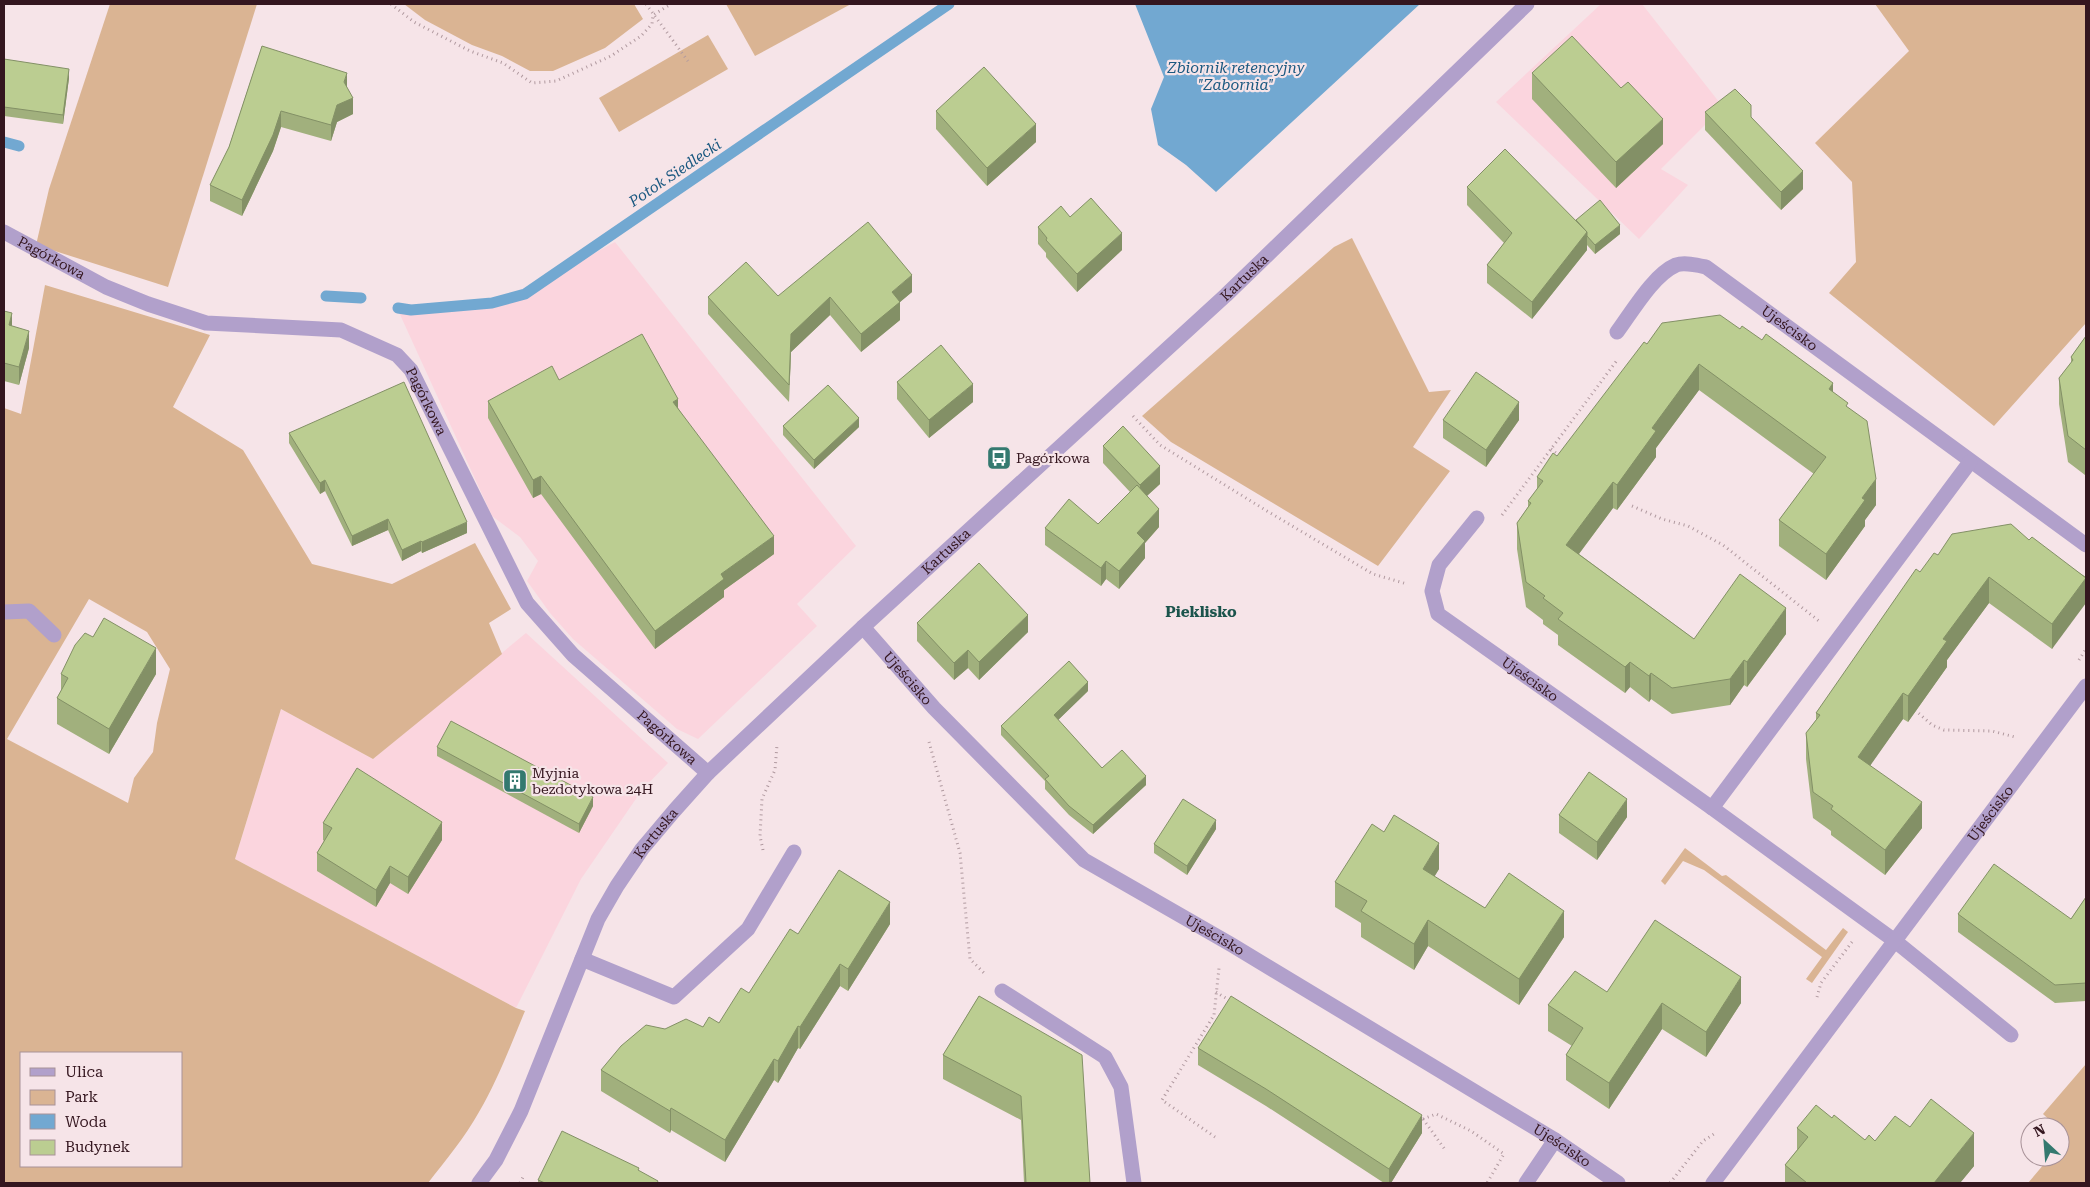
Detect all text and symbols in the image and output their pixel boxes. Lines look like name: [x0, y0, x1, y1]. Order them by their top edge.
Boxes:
water label: Zbiornik retencyjny "Zabornia": [1167, 59, 1305, 94]
water label: Potok Siedlecki: [625, 135, 725, 211]
street label: Pagórkowa: [15, 233, 88, 282]
street label: Kartuska: [1217, 250, 1272, 304]
street label: Ujeścisko: [1758, 302, 1821, 354]
street label: Pagórkowa: [403, 364, 450, 438]
bus stop icon: Pagórkowa: [986, 445, 1012, 471]
place label: Pagórkowa: [1016, 450, 1090, 466]
street label: Kartuska: [918, 525, 974, 577]
district label: Pieklisko: [1165, 603, 1237, 621]
street label: Ujeścisko: [880, 648, 936, 708]
street label: Ujeścisko: [1499, 654, 1562, 705]
street label: Pagórkowa: [634, 707, 701, 768]
place label: Myjnia bezdotykowa 24H: [532, 765, 653, 797]
building icon: Myjnia bezdotykowa 24H: [502, 768, 528, 794]
street label: Ujeścisko: [1964, 782, 2016, 845]
street label: Kartuska: [630, 805, 681, 861]
street label: Ujeścisko: [1182, 912, 1247, 959]
legend: [20, 1052, 182, 1167]
text: Ulica: [65, 1063, 103, 1081]
text: Park: [65, 1088, 99, 1106]
text: Woda: [65, 1113, 107, 1131]
north arrow: [2020, 1117, 2070, 1167]
street label: Ujeścisko: [1530, 1121, 1594, 1170]
text: N: [2031, 1121, 2048, 1140]
text: Budynek: [65, 1138, 130, 1156]

